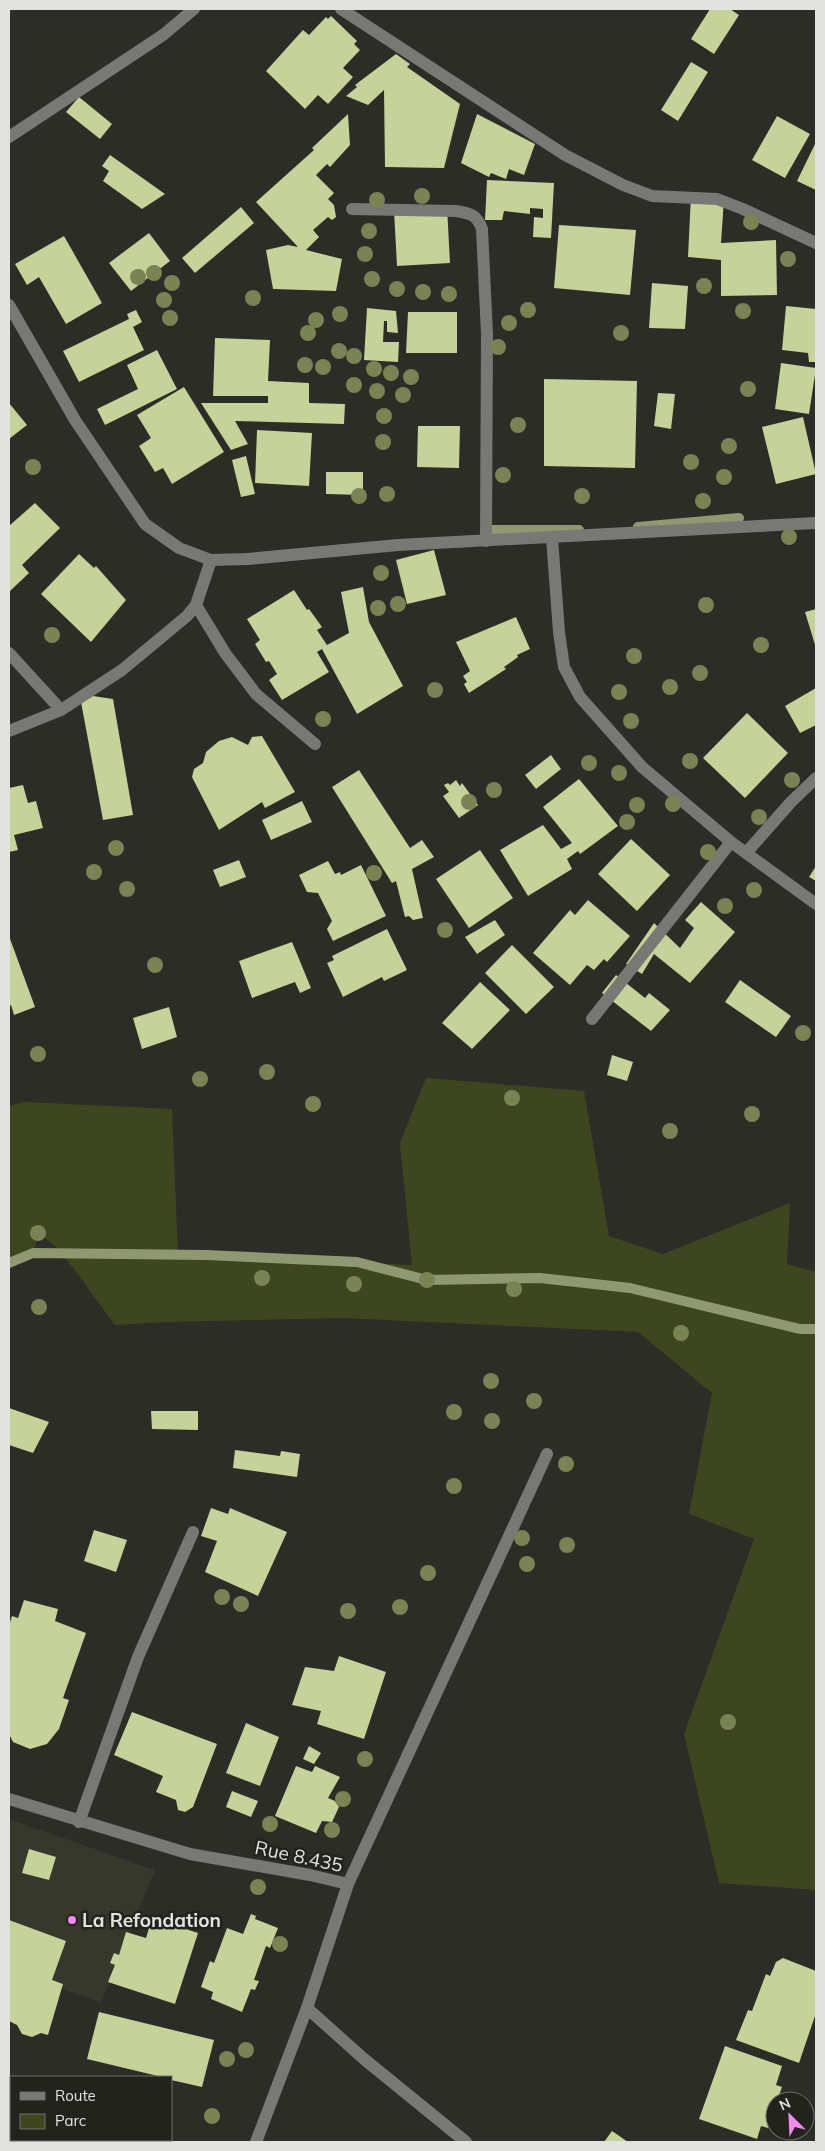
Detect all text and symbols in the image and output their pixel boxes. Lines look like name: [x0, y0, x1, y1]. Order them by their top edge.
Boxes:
street label: Rue 8.435: [253, 1835, 345, 1877]
place label: La Refondation: [82, 1908, 221, 1932]
marker: La Refondation: [66, 1914, 78, 1926]
legend: [10, 2076, 172, 2141]
text: Route: [55, 2086, 96, 2105]
north arrow: [765, 2091, 815, 2141]
text: N: [776, 2094, 793, 2114]
text: Parc: [55, 2111, 86, 2130]

